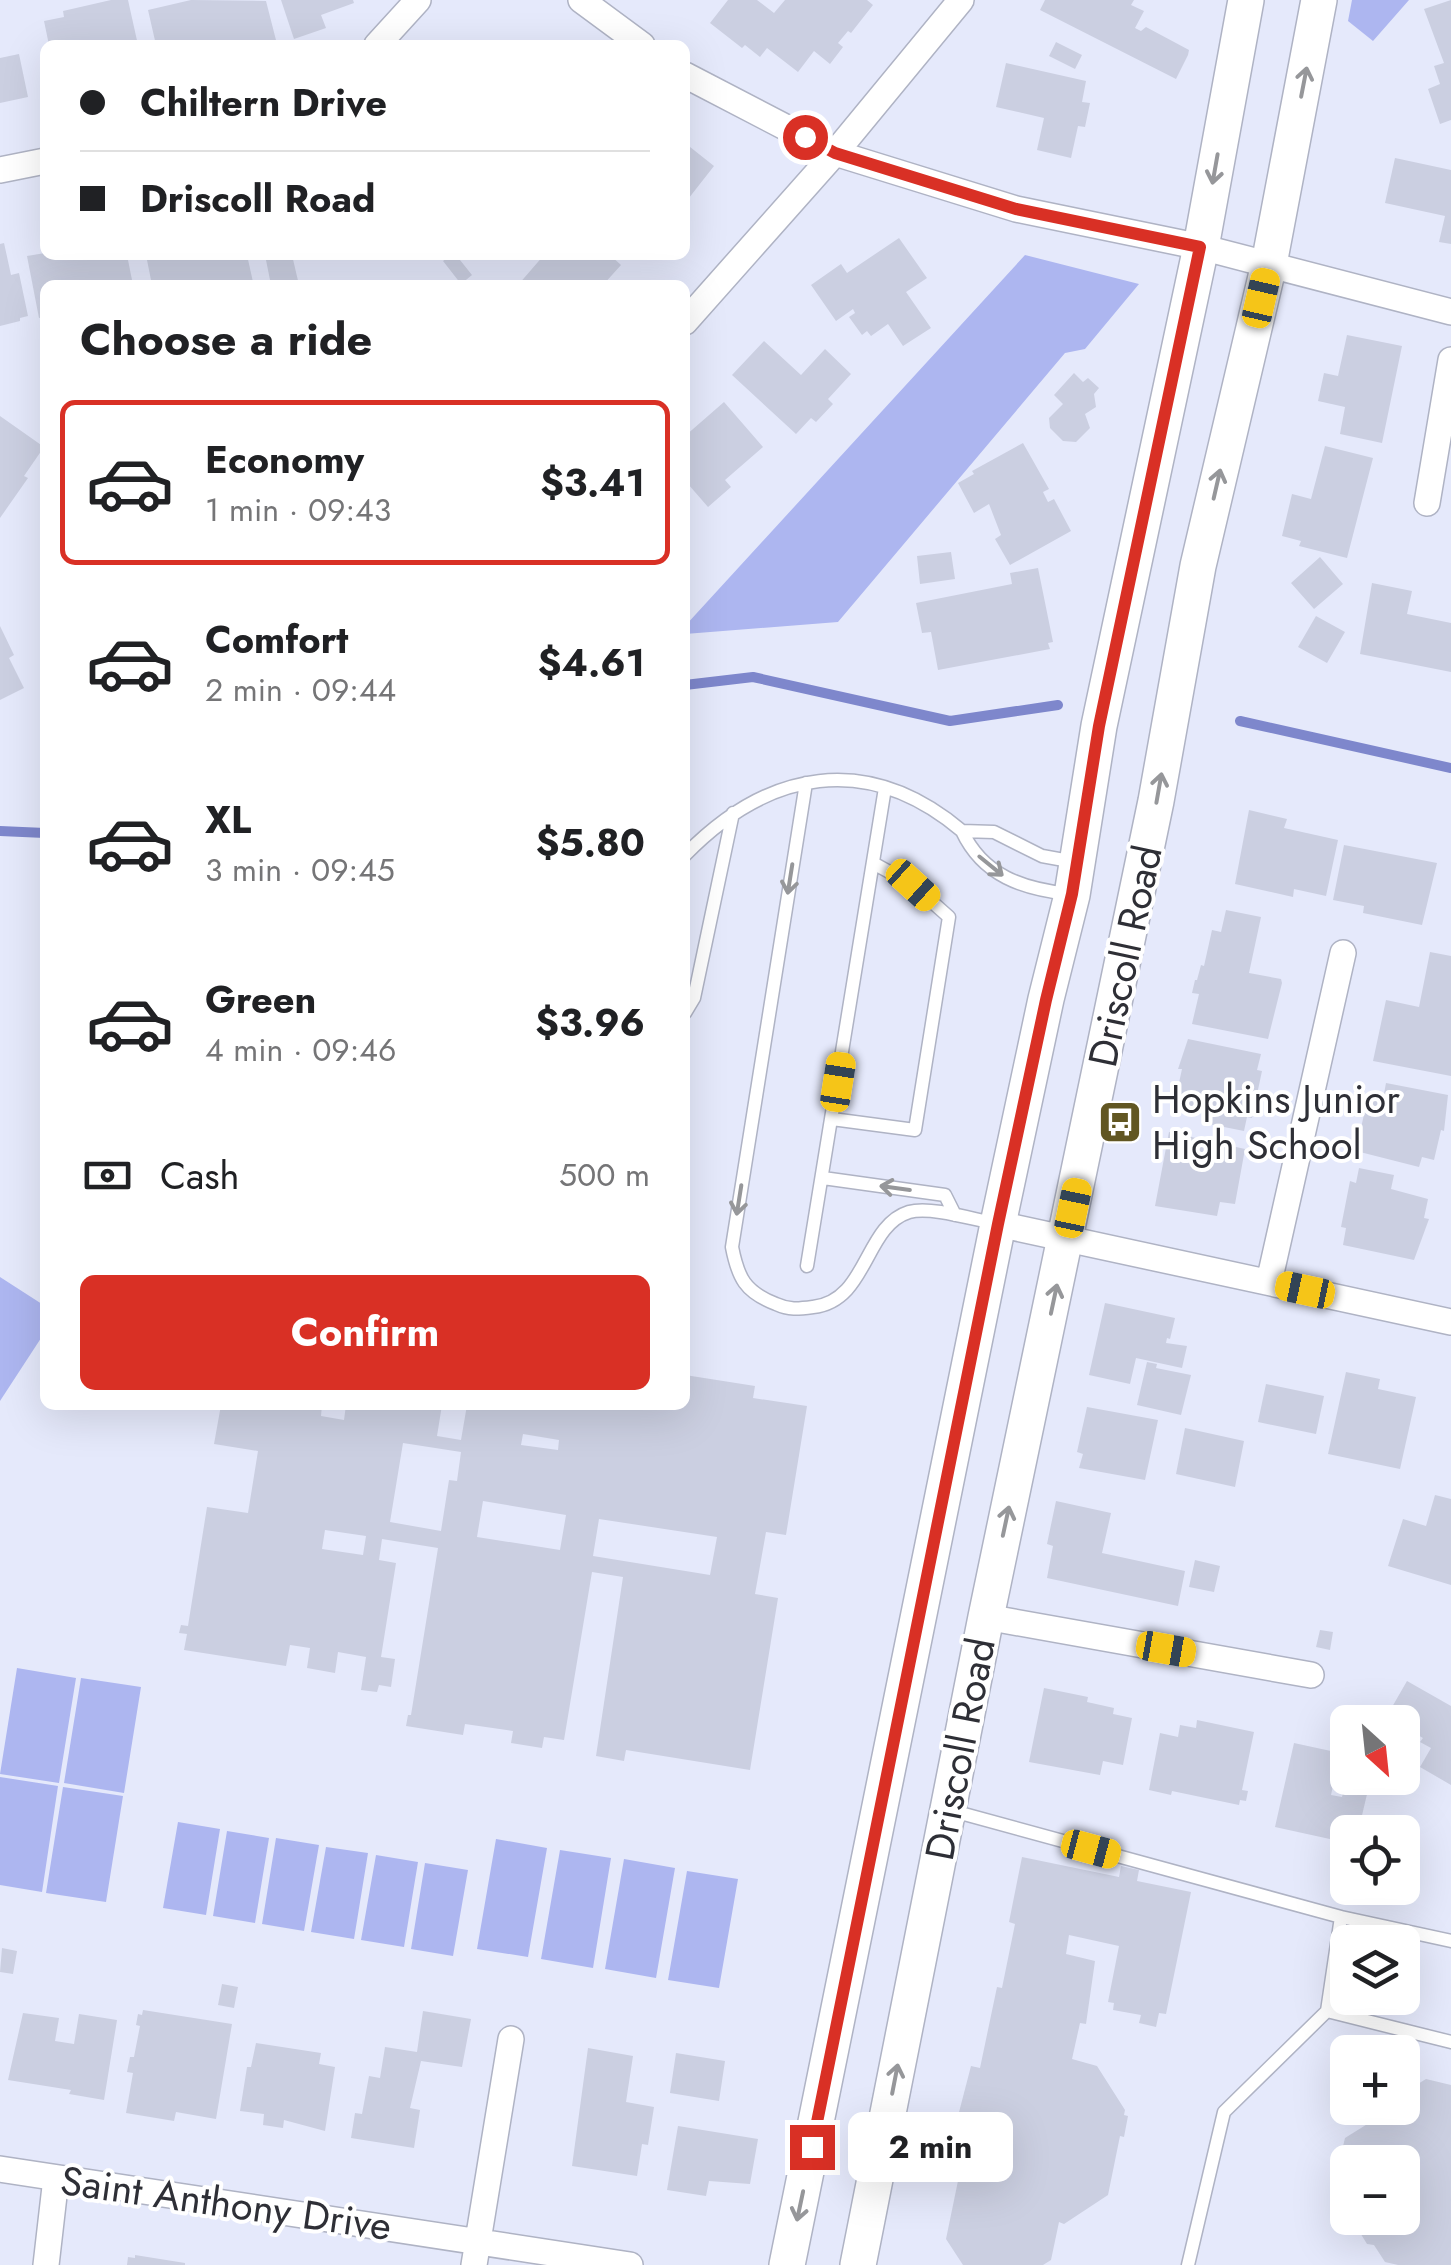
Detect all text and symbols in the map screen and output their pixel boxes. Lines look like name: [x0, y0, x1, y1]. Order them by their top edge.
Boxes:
one-way arrow: [1295, 67, 1314, 99]
text: Chiltern Drive: [140, 75, 387, 130]
route start: [783, 115, 828, 160]
one-way arrow: [1205, 152, 1224, 185]
text: Driscoll Road: [140, 171, 375, 226]
car: [1240, 265, 1282, 331]
text: Choose a ride: [80, 307, 372, 372]
text: Economy: [205, 432, 364, 487]
icon: car: [85, 438, 175, 528]
text: $3.41: [540, 455, 645, 510]
one-way arrow: [1209, 469, 1227, 501]
text: 1 min · 09:43: [205, 487, 391, 533]
text: Comfort: [205, 612, 348, 667]
icon: car: [85, 618, 175, 708]
text: $4.61: [538, 635, 645, 690]
text: 2 min · 09:44: [205, 667, 396, 713]
one-way arrow: [1150, 772, 1169, 804]
text: XL: [205, 792, 251, 847]
icon: car: [85, 798, 175, 888]
text: $5.80: [536, 815, 645, 870]
street label: Driscoll Road: [1073, 840, 1177, 1072]
text: 3 min · 09:45: [205, 847, 395, 893]
car: [881, 854, 945, 916]
one-way arrow: [977, 855, 1003, 877]
one-way arrow: [781, 862, 799, 895]
text: Green: [205, 972, 316, 1027]
icon: car: [85, 978, 175, 1068]
text: $3.96: [535, 995, 645, 1050]
text: 4 min · 09:46: [205, 1027, 396, 1073]
car: [818, 1050, 858, 1114]
place label: Hopkins Junior High School: [1152, 1070, 1400, 1174]
bus stop icon: Hopkins Junior High School: [1097, 1099, 1143, 1145]
icon: cash: [80, 1148, 135, 1203]
text: Cash: [160, 1148, 240, 1203]
text: 500 m: [559, 1152, 650, 1198]
car: [1052, 1176, 1094, 1240]
one-way arrow: [880, 1178, 912, 1197]
one-way arrow: [729, 1183, 748, 1216]
car: [1273, 1269, 1337, 1311]
button: Confirm: [80, 1275, 650, 1390]
one-way arrow: [1045, 1284, 1064, 1316]
one-way arrow: [998, 1506, 1017, 1538]
car: [1134, 1629, 1198, 1669]
street label: Driscoll Road: [910, 1633, 1010, 1865]
north arrow: [1330, 1705, 1420, 1795]
map controls: [1330, 1705, 1420, 2235]
button: locate: [1330, 1815, 1420, 1905]
car: [1058, 1827, 1124, 1871]
button: layers: [1330, 1925, 1420, 2015]
button: +: [1330, 2035, 1420, 2125]
one-way arrow: [886, 2063, 905, 2095]
callout: 2 min: [847, 2112, 1012, 2182]
text: 2 min: [888, 2124, 973, 2170]
route end: [790, 2125, 835, 2170]
button: −: [1330, 2145, 1420, 2235]
street label: Saint Anthony Drive: [57, 2151, 395, 2255]
one-way arrow: [789, 2189, 808, 2221]

